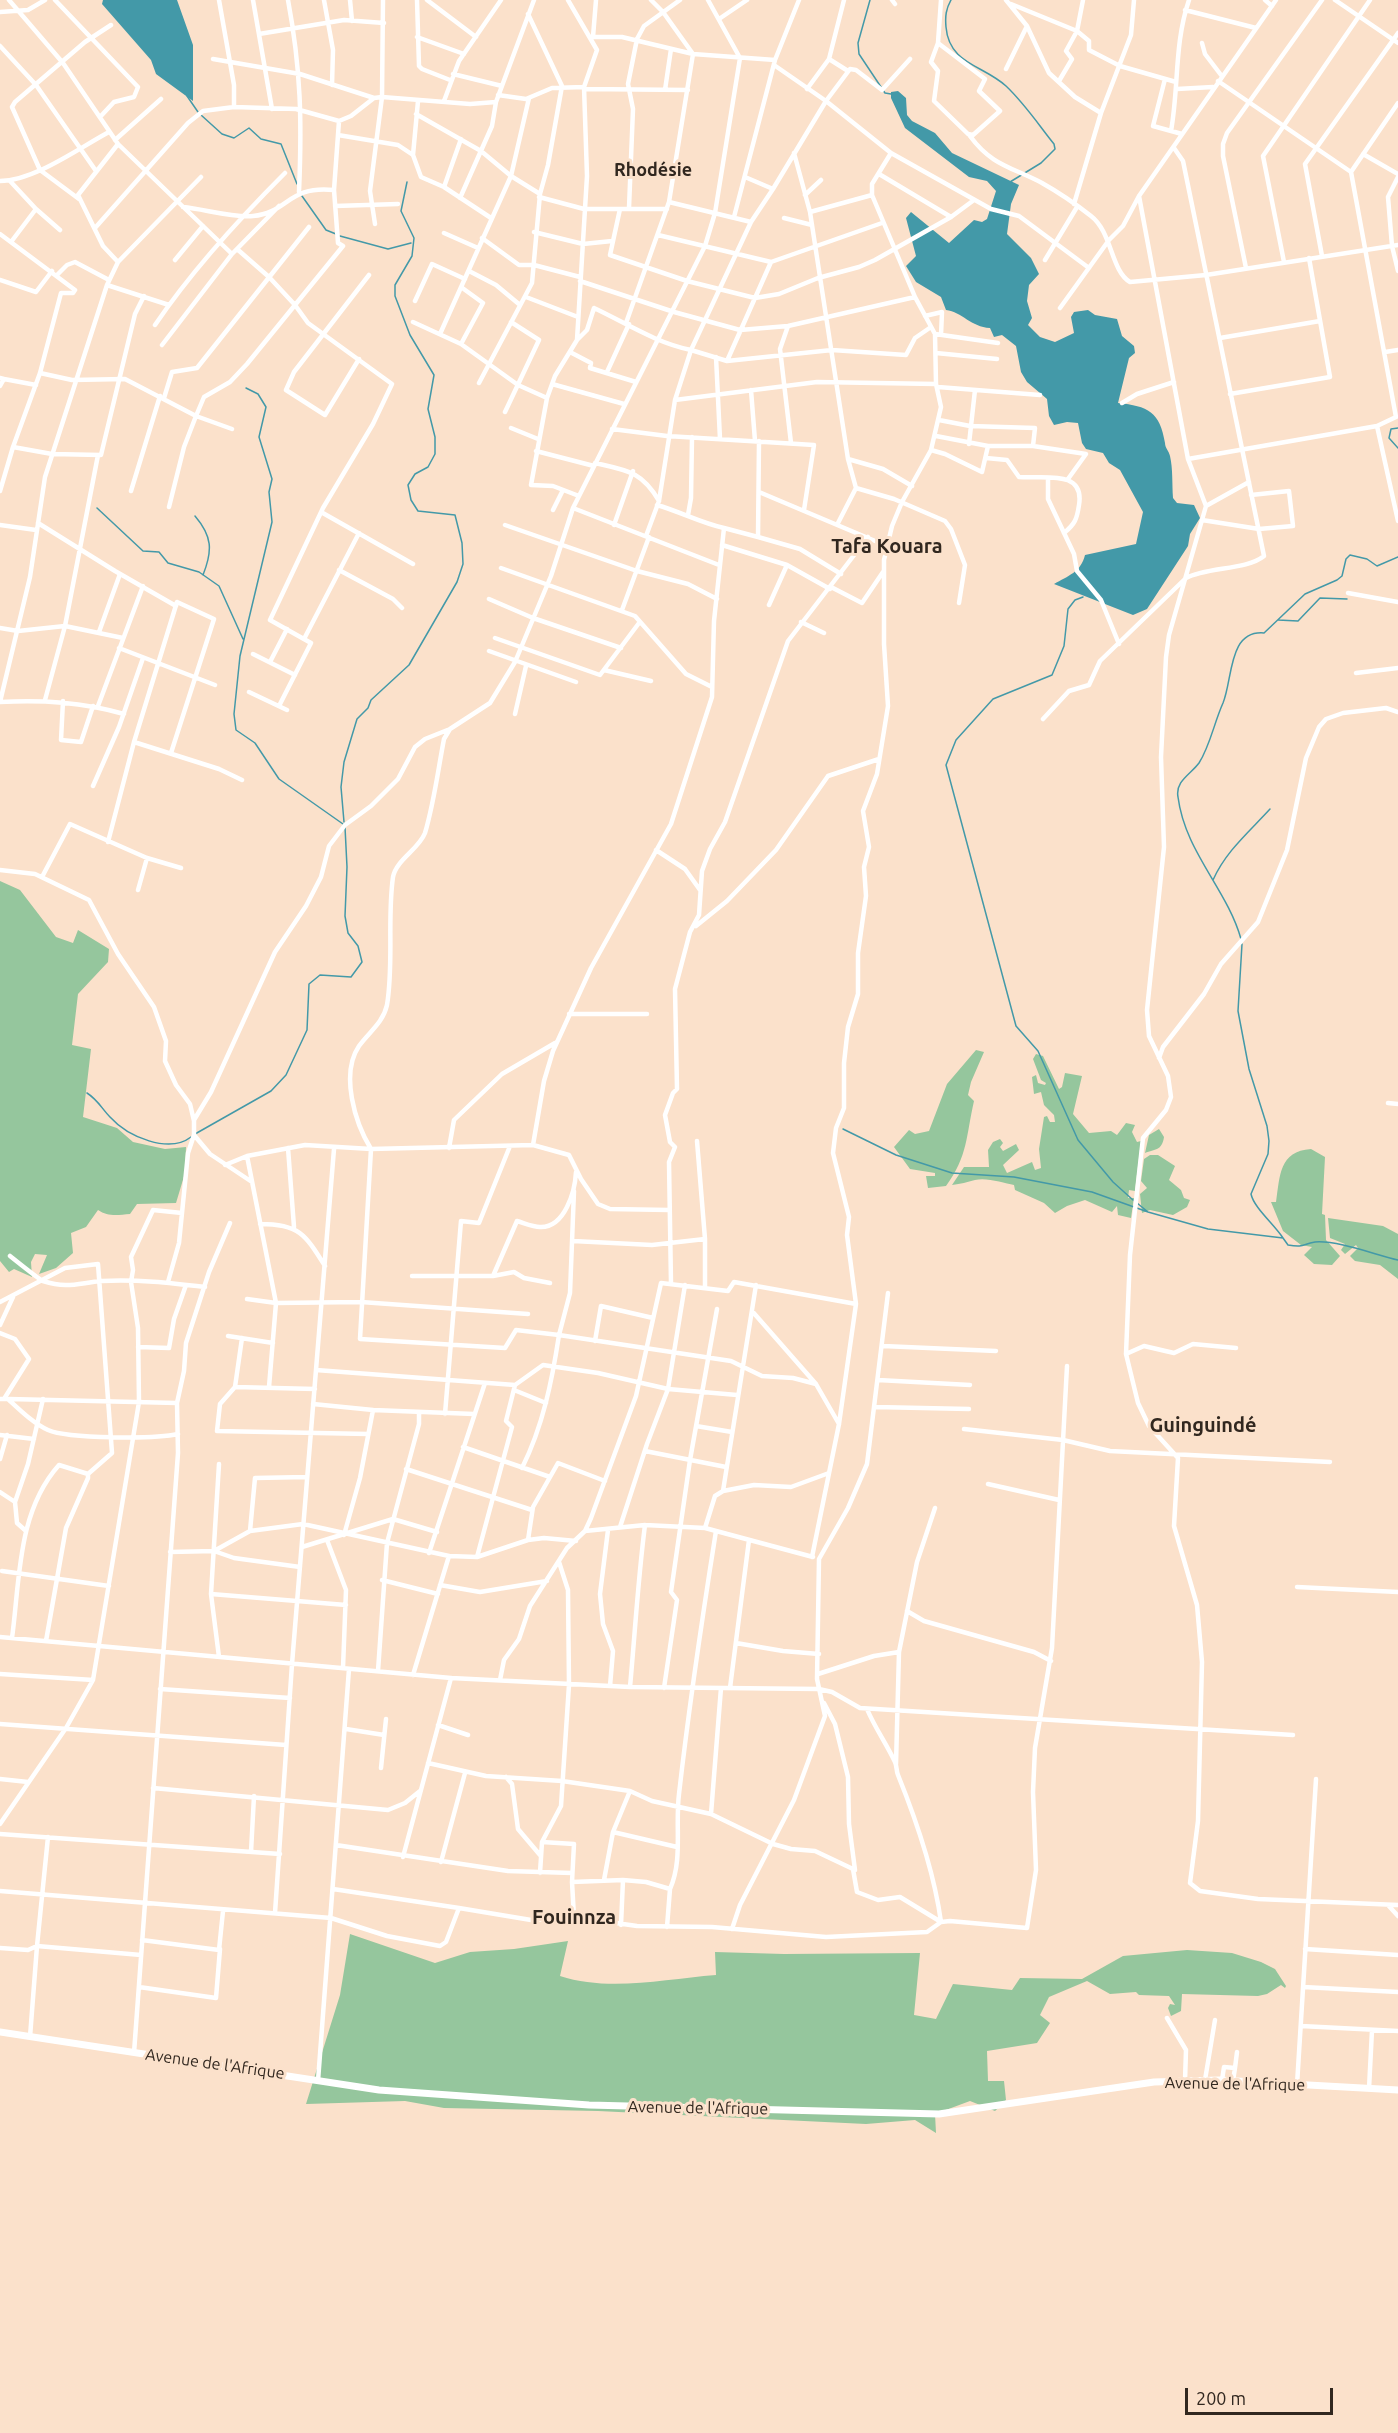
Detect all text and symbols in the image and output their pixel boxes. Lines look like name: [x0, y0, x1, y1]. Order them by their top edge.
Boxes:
district label: Rhodésie: [614, 159, 692, 181]
district label: Tafa Kouara: [831, 534, 943, 558]
district label: Guinguindé: [1149, 1413, 1257, 1437]
district label: Fouinnza: [532, 1905, 616, 1929]
street label: Avenue de l'Afrique: [144, 2045, 286, 2083]
street label: Avenue de l'Afrique: [1165, 2073, 1305, 2095]
street label: Avenue de l'Afrique: [628, 2097, 768, 2119]
scale bar: [1188, 2376, 1336, 2414]
text: 200 m: [1196, 2388, 1246, 2408]

